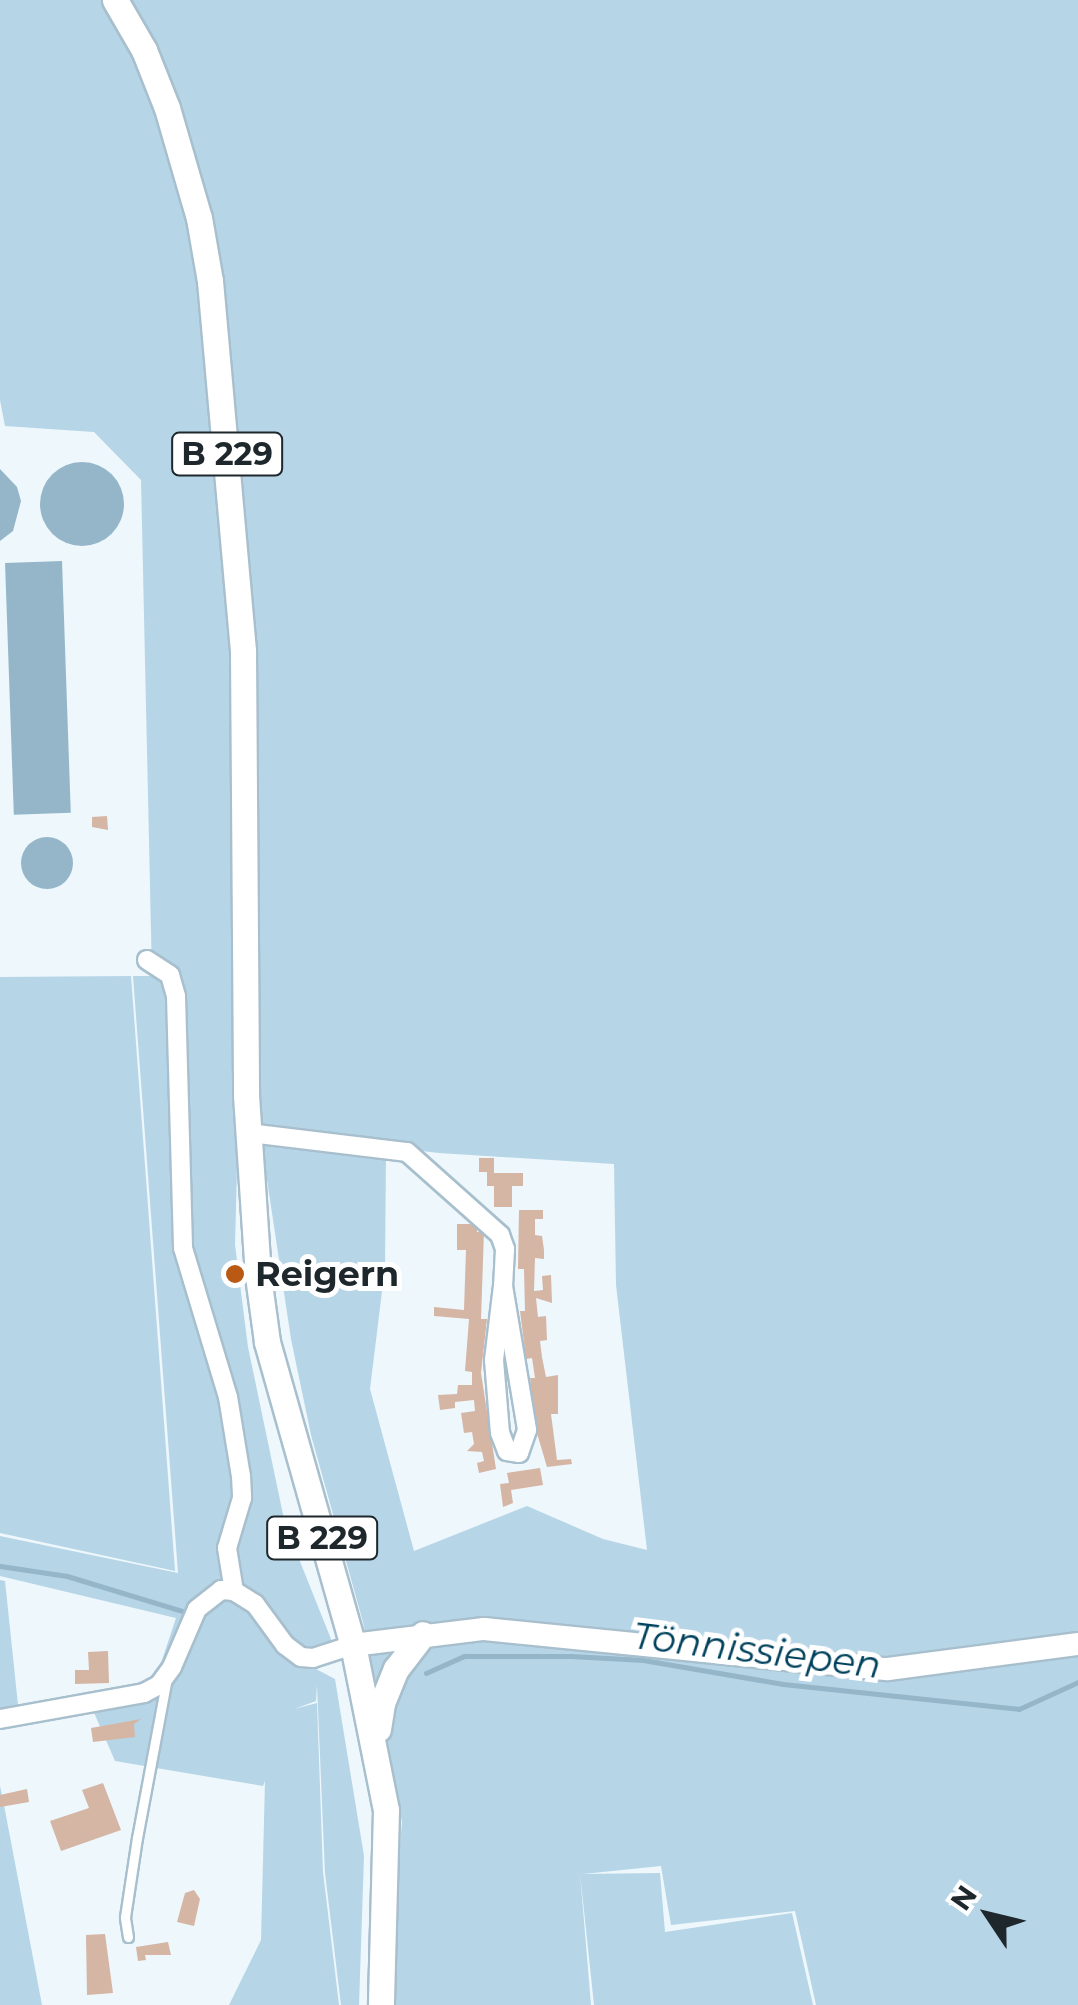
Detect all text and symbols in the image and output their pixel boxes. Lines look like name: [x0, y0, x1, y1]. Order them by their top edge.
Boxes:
road number: B 229: [170, 427, 284, 481]
place label: Reigern: [255, 1253, 399, 1295]
marker: Reigern: [224, 1263, 246, 1285]
road number: B 229: [264, 1511, 380, 1565]
water label: Tönnissiepen: [630, 1612, 884, 1688]
north arrow: [938, 1865, 1038, 1965]
text: N: [943, 1879, 984, 1917]

